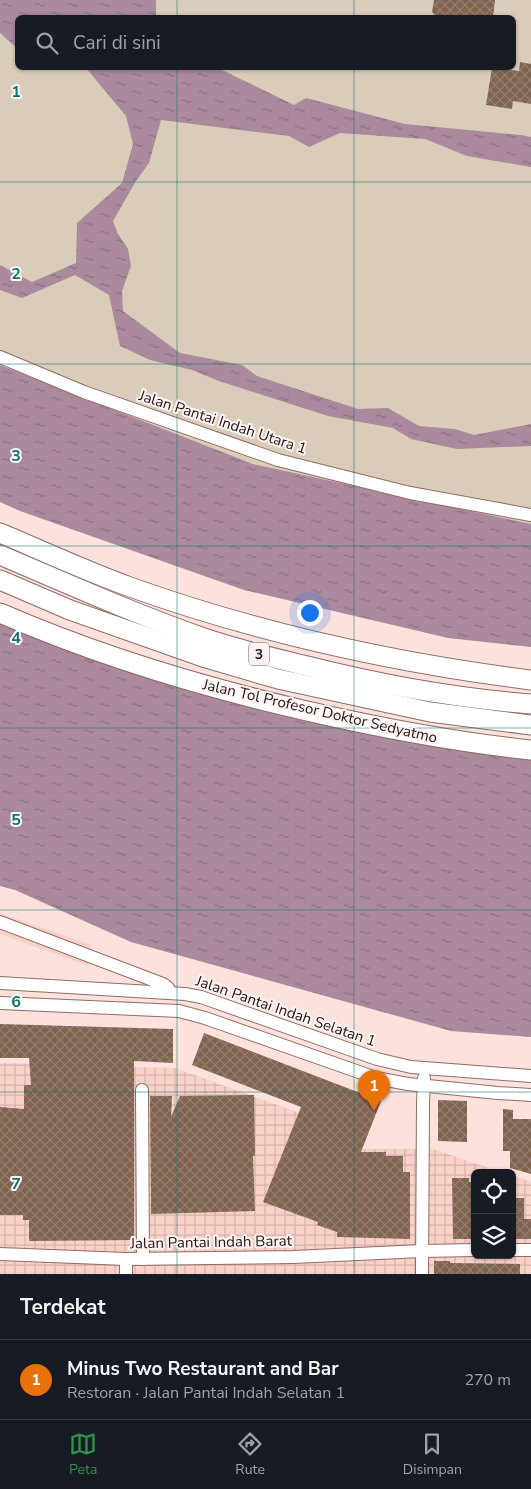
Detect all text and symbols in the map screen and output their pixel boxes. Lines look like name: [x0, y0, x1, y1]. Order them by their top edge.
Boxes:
search box: [15, 15, 516, 70]
icon: search: [33, 29, 61, 57]
text: Cari di sini: [73, 30, 161, 56]
text: 1: [11, 81, 21, 103]
text: 2: [11, 263, 21, 285]
street label: Jalan Pantai Indah Utara 1: [136, 385, 309, 459]
text: 3: [11, 445, 21, 467]
your location: [297, 600, 323, 626]
text: 4: [11, 627, 21, 649]
road number: 3: [249, 642, 269, 666]
street label: Jalan Tol Profesor Doktor Sedyatmo: [200, 674, 439, 748]
text: 5: [11, 809, 21, 831]
street label: Jalan Pantai Indah Selatan 1: [192, 970, 379, 1051]
text: 6: [11, 991, 21, 1013]
pin: 1: [358, 1070, 390, 1111]
map controls: [471, 1169, 516, 1259]
button: locate: [471, 1169, 516, 1214]
text: 7: [11, 1173, 21, 1195]
button: layers: [471, 1214, 516, 1259]
street label: Jalan Pantai Indah Barat: [129, 1231, 293, 1253]
text: Terdekat: [20, 1293, 106, 1321]
text: Minus Two Restaurant and Bar: [67, 1356, 339, 1382]
text: 1: [31, 1369, 41, 1391]
text: 270 m: [464, 1369, 511, 1391]
text: Restoran · Jalan Pantai Indah Selatan 1: [67, 1382, 345, 1404]
tab: Peta: [69, 1430, 97, 1479]
tab: Rute: [235, 1430, 265, 1479]
tab: Disimpan: [403, 1430, 462, 1479]

